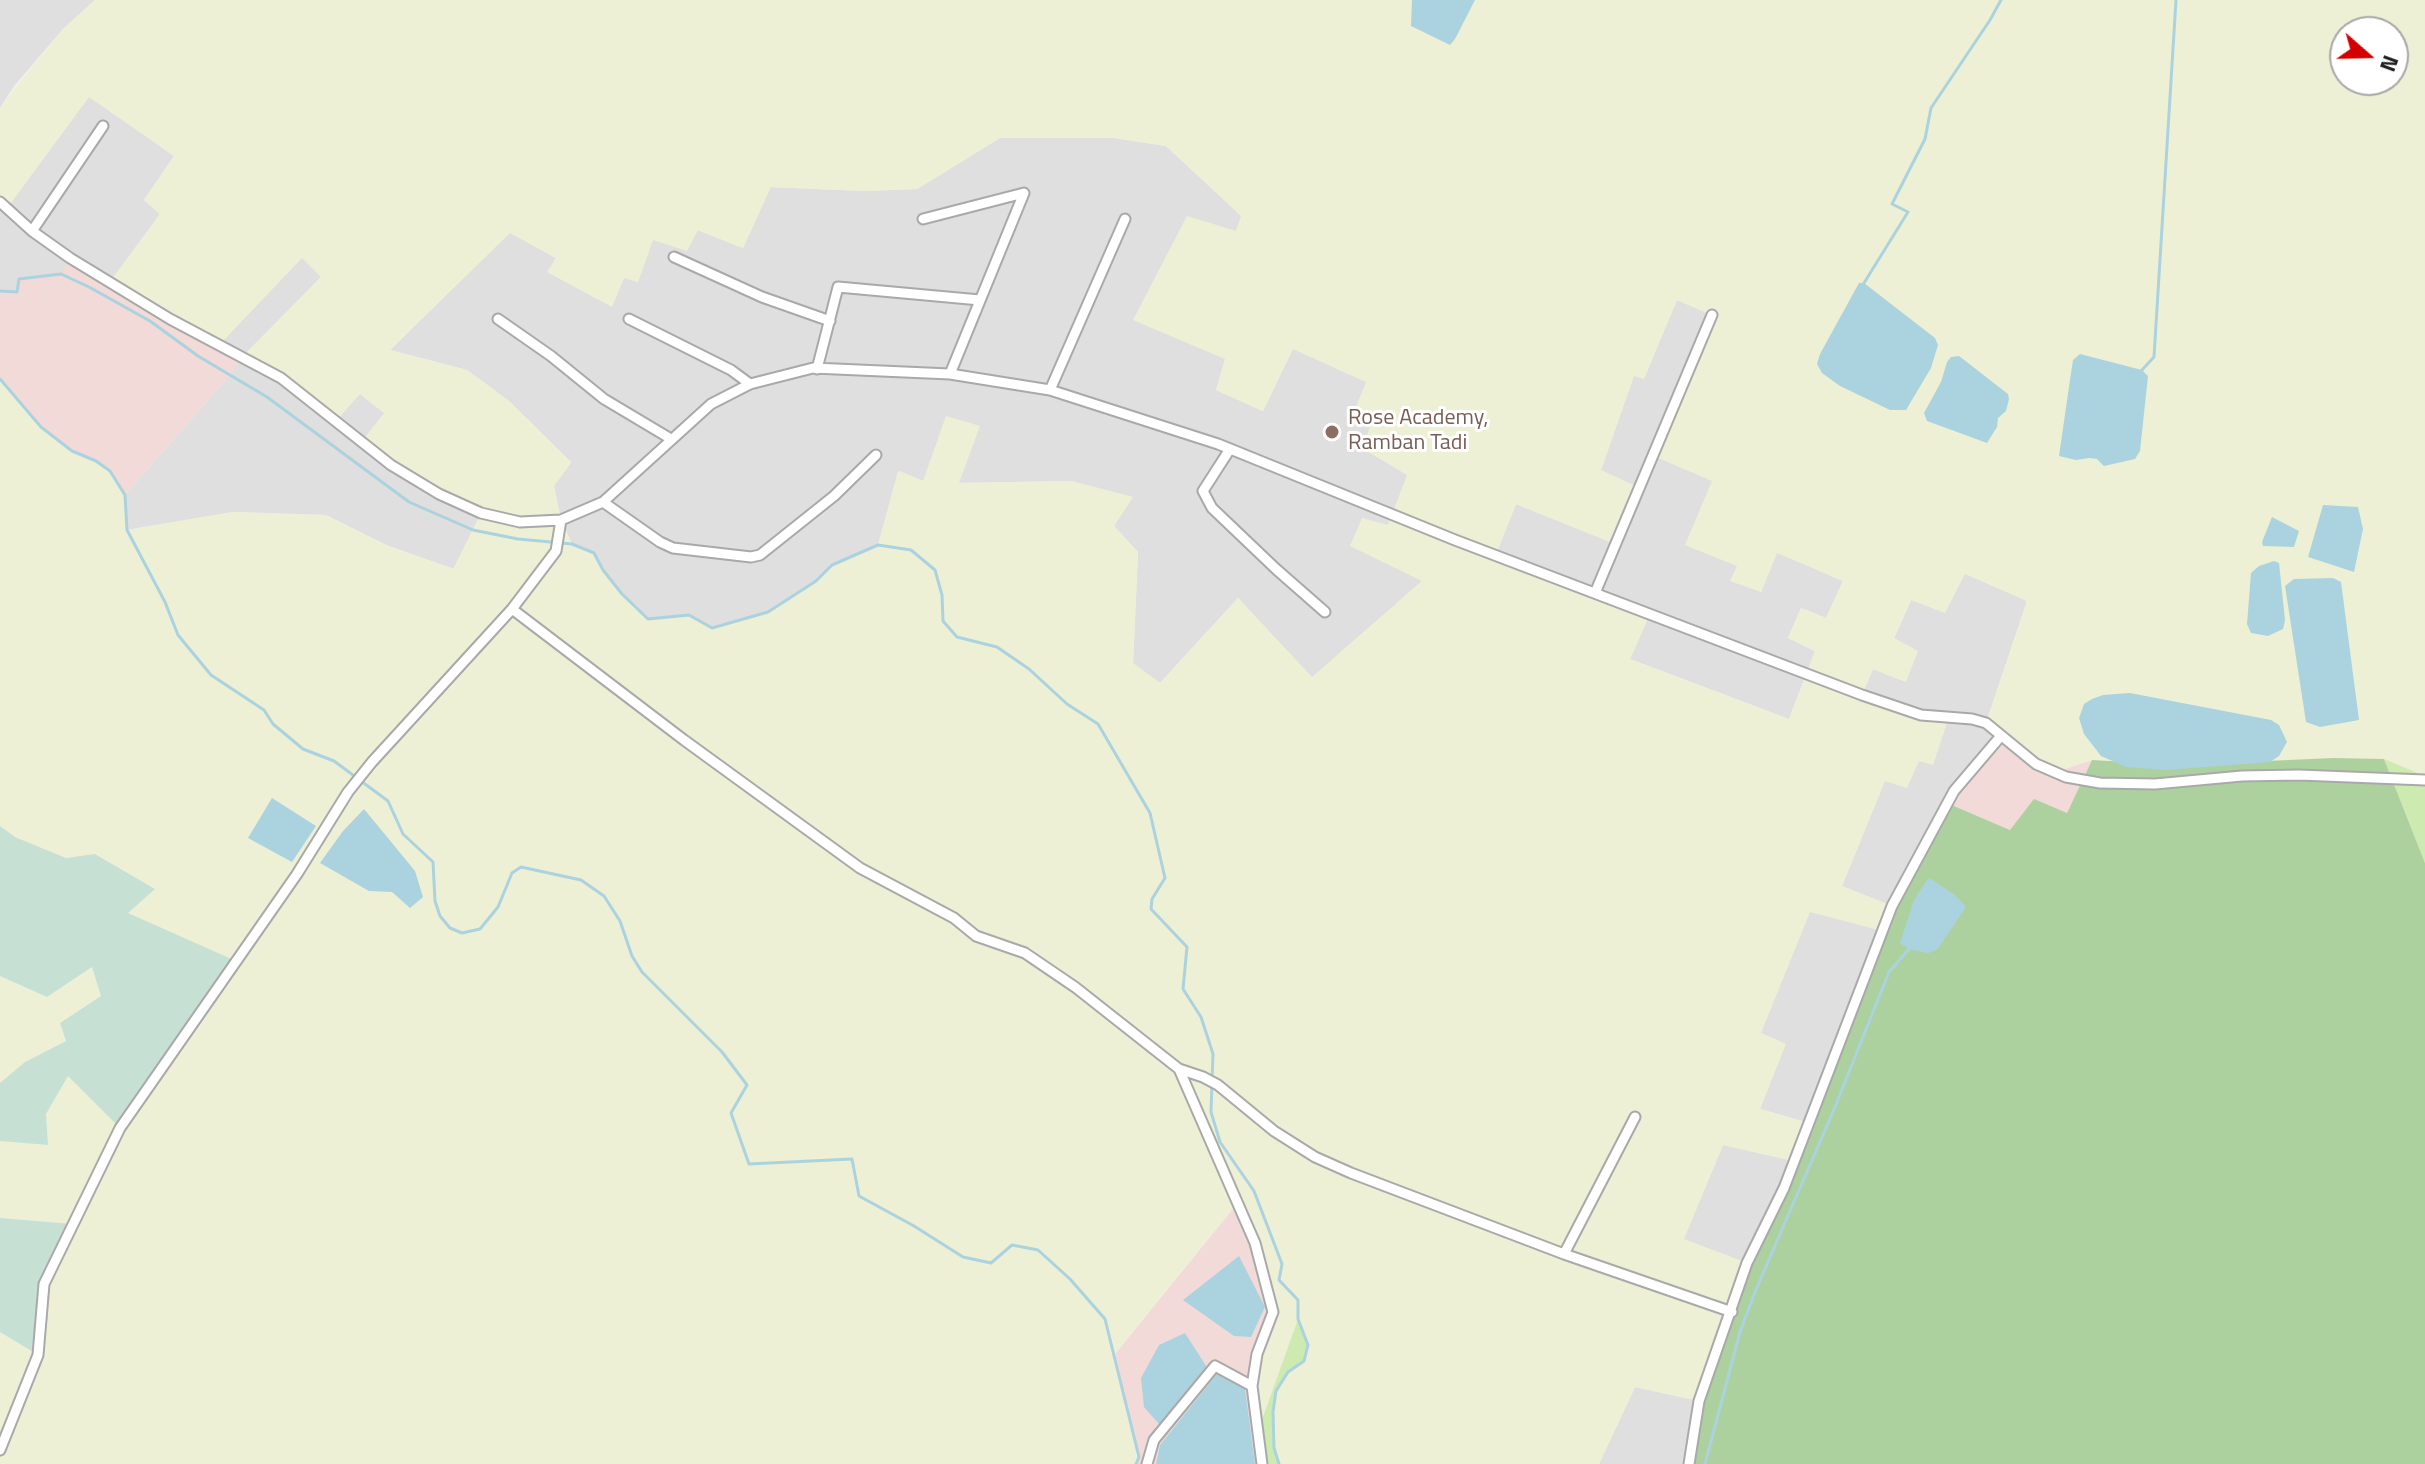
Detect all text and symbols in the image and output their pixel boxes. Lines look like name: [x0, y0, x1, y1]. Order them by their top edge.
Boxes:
north arrow: [2329, 16, 2409, 96]
text: N: [2371, 51, 2408, 77]
place label: Rose Academy, Ramban Tadi: [1348, 406, 1488, 458]
marker: Rose Academy, Ramban Tadi: [1323, 423, 1341, 441]

